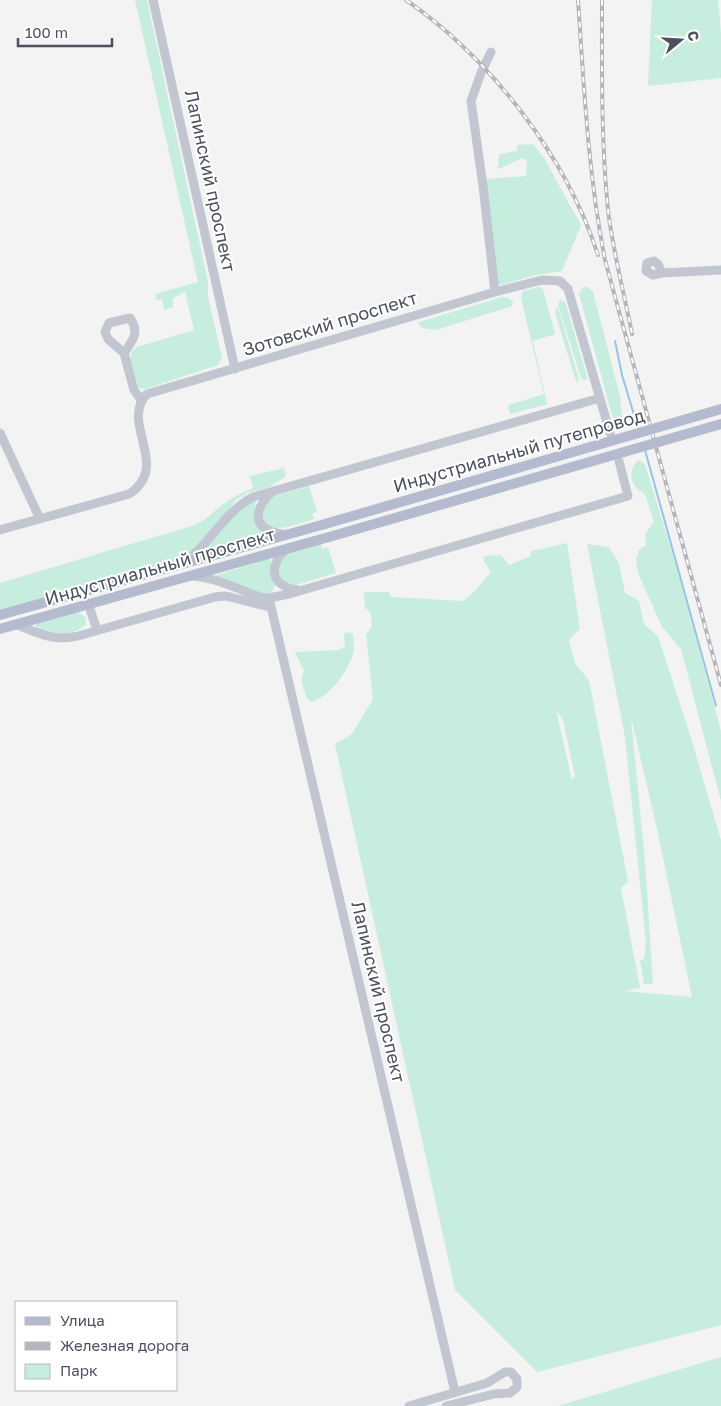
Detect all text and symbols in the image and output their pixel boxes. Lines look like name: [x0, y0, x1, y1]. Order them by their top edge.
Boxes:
scale bar: [18, 15, 111, 47]
north arrow: [656, 15, 706, 65]
text: 100 m: [25, 23, 68, 41]
text: С: [684, 28, 703, 43]
street label: Лапинский проспект: [181, 88, 241, 274]
street label: Зотовский проспект: [240, 286, 420, 360]
street label: Индустриальный путепровод: [391, 404, 647, 496]
street label: Индустриальный проспект: [42, 523, 278, 609]
street label: Лапинский проспект: [347, 899, 411, 1085]
legend: [15, 1301, 178, 1391]
text: Улица: [60, 1311, 105, 1329]
text: Железная дорога: [60, 1336, 189, 1354]
text: Парк: [60, 1361, 98, 1379]

